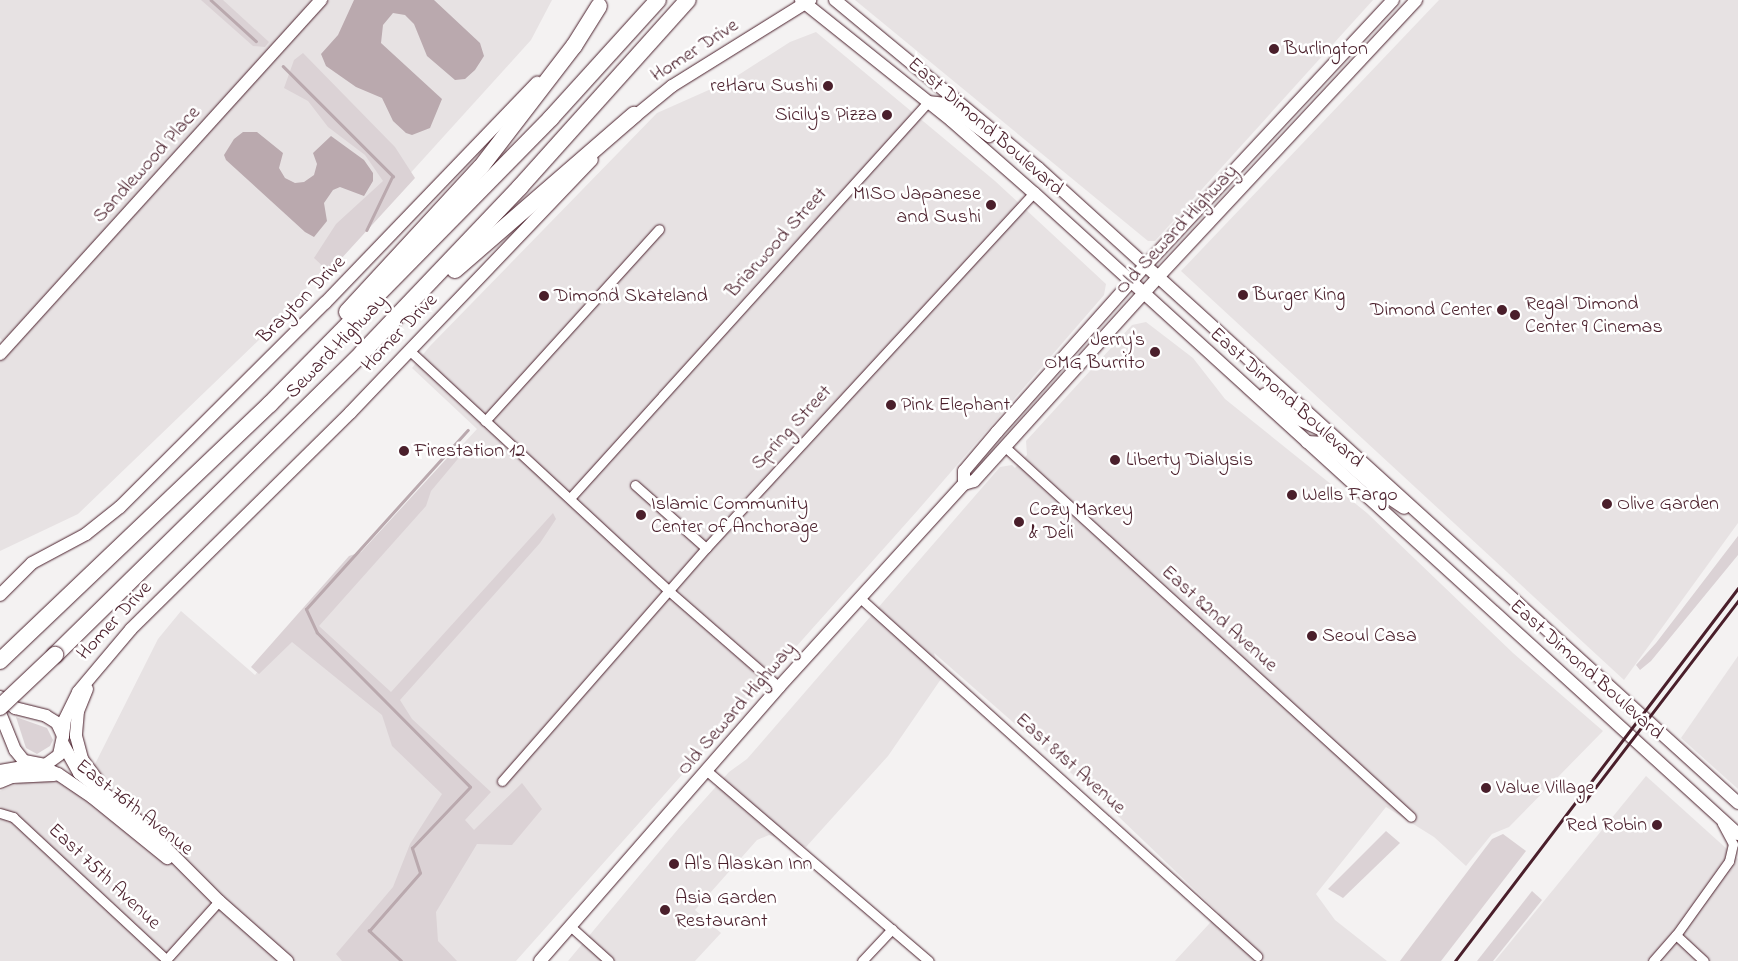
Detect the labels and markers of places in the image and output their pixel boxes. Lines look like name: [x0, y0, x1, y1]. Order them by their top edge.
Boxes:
place label: Burlington: [1284, 37, 1368, 61]
marker: Burlington: [1268, 43, 1280, 55]
place label: reHaru Sushi: [710, 74, 818, 98]
marker: reHaru Sushi: [822, 80, 834, 92]
place label: Sicily's Pizza: [775, 103, 877, 127]
marker: Sicily's Pizza: [881, 109, 893, 121]
place label: MISO Japanese and Sushi: [853, 182, 981, 229]
marker: MISO Japanese and Sushi: [985, 199, 997, 211]
place label: Burger King: [1253, 283, 1345, 307]
place label: Dimond Skateland: [554, 284, 708, 308]
marker: Burger King: [1237, 289, 1249, 301]
marker: Dimond Skateland: [538, 290, 550, 302]
place label: Regal Dimond Center 9 Cinemas: [1525, 292, 1663, 339]
place label: Dimond Center: [1370, 298, 1492, 322]
marker: Dimond Center: [1496, 304, 1508, 316]
marker: Regal Dimond Center 9 Cinemas: [1509, 309, 1521, 321]
place label: Jerry's OMG Burrito: [1044, 329, 1145, 376]
marker: Jerry's OMG Burrito: [1149, 346, 1161, 358]
place label: Pink Elephant: [901, 393, 1010, 417]
marker: Pink Elephant: [885, 399, 897, 411]
place label: Firestation 12: [414, 439, 525, 463]
marker: Firestation 12: [398, 445, 410, 457]
place label: Liberty Dialysis: [1126, 448, 1253, 472]
marker: Liberty Dialysis: [1108, 453, 1122, 467]
place label: Wells Fargo: [1302, 483, 1398, 507]
marker: Wells Fargo: [1286, 489, 1298, 501]
place label: Islamic Community Center of Anchorage: [651, 492, 818, 539]
place label: Olive Garden: [1617, 492, 1719, 516]
marker: Olive Garden: [1601, 498, 1613, 510]
place label: Cozy Markey & Deli: [1029, 499, 1133, 546]
marker: Islamic Community Center of Anchorage: [635, 509, 647, 521]
marker: Cozy Markey & Deli: [1013, 516, 1025, 528]
place label: Seoul Casa: [1322, 624, 1417, 648]
marker: Seoul Casa: [1306, 630, 1318, 642]
place label: Value Village: [1496, 776, 1594, 800]
marker: Value Village: [1480, 782, 1492, 794]
place label: Red Robin: [1566, 813, 1647, 837]
marker: Red Robin: [1651, 819, 1663, 831]
place label: Al's Alaskan Inn: [684, 852, 812, 876]
marker: Al's Alaskan Inn: [668, 858, 680, 870]
place label: Asia Garden Restaurant: [675, 886, 776, 933]
marker: Asia Garden Restaurant: [659, 904, 671, 916]

